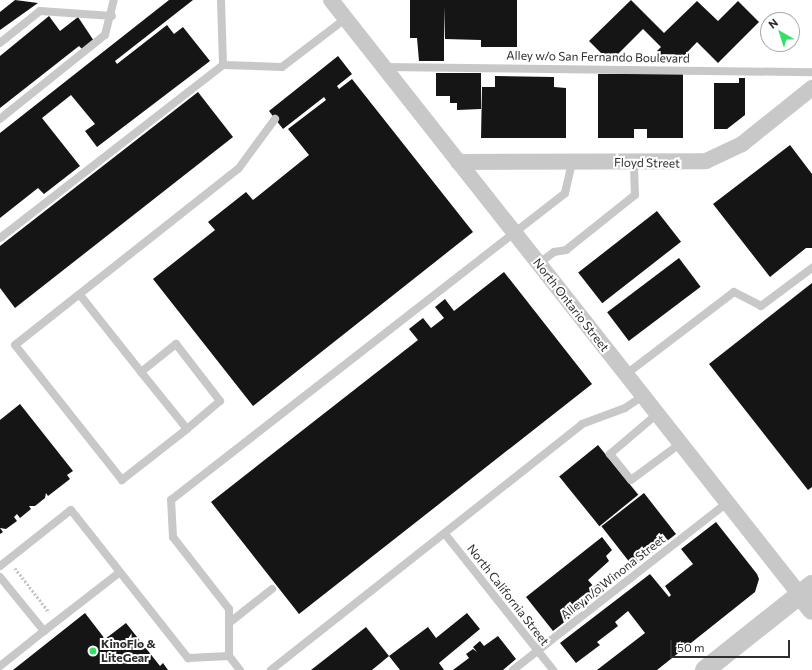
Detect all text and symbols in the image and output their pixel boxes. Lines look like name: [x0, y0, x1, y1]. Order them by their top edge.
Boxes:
north arrow: [760, 12, 800, 52]
text: N: [765, 15, 780, 31]
street label: Alley w/o San Fernando Boulevard: [506, 48, 690, 66]
street label: Floyd Street: [614, 155, 680, 171]
street label: North Ontario Street: [530, 256, 612, 354]
street label: Alley n/o Winona Street: [558, 532, 668, 622]
street label: North California Street: [464, 541, 552, 649]
scale bar: [672, 632, 792, 658]
place label: KinoFlo & LiteGear: [101, 637, 156, 665]
text: 50 m: [677, 640, 705, 654]
marker: KinoFlo & LiteGear: [88, 646, 98, 656]

